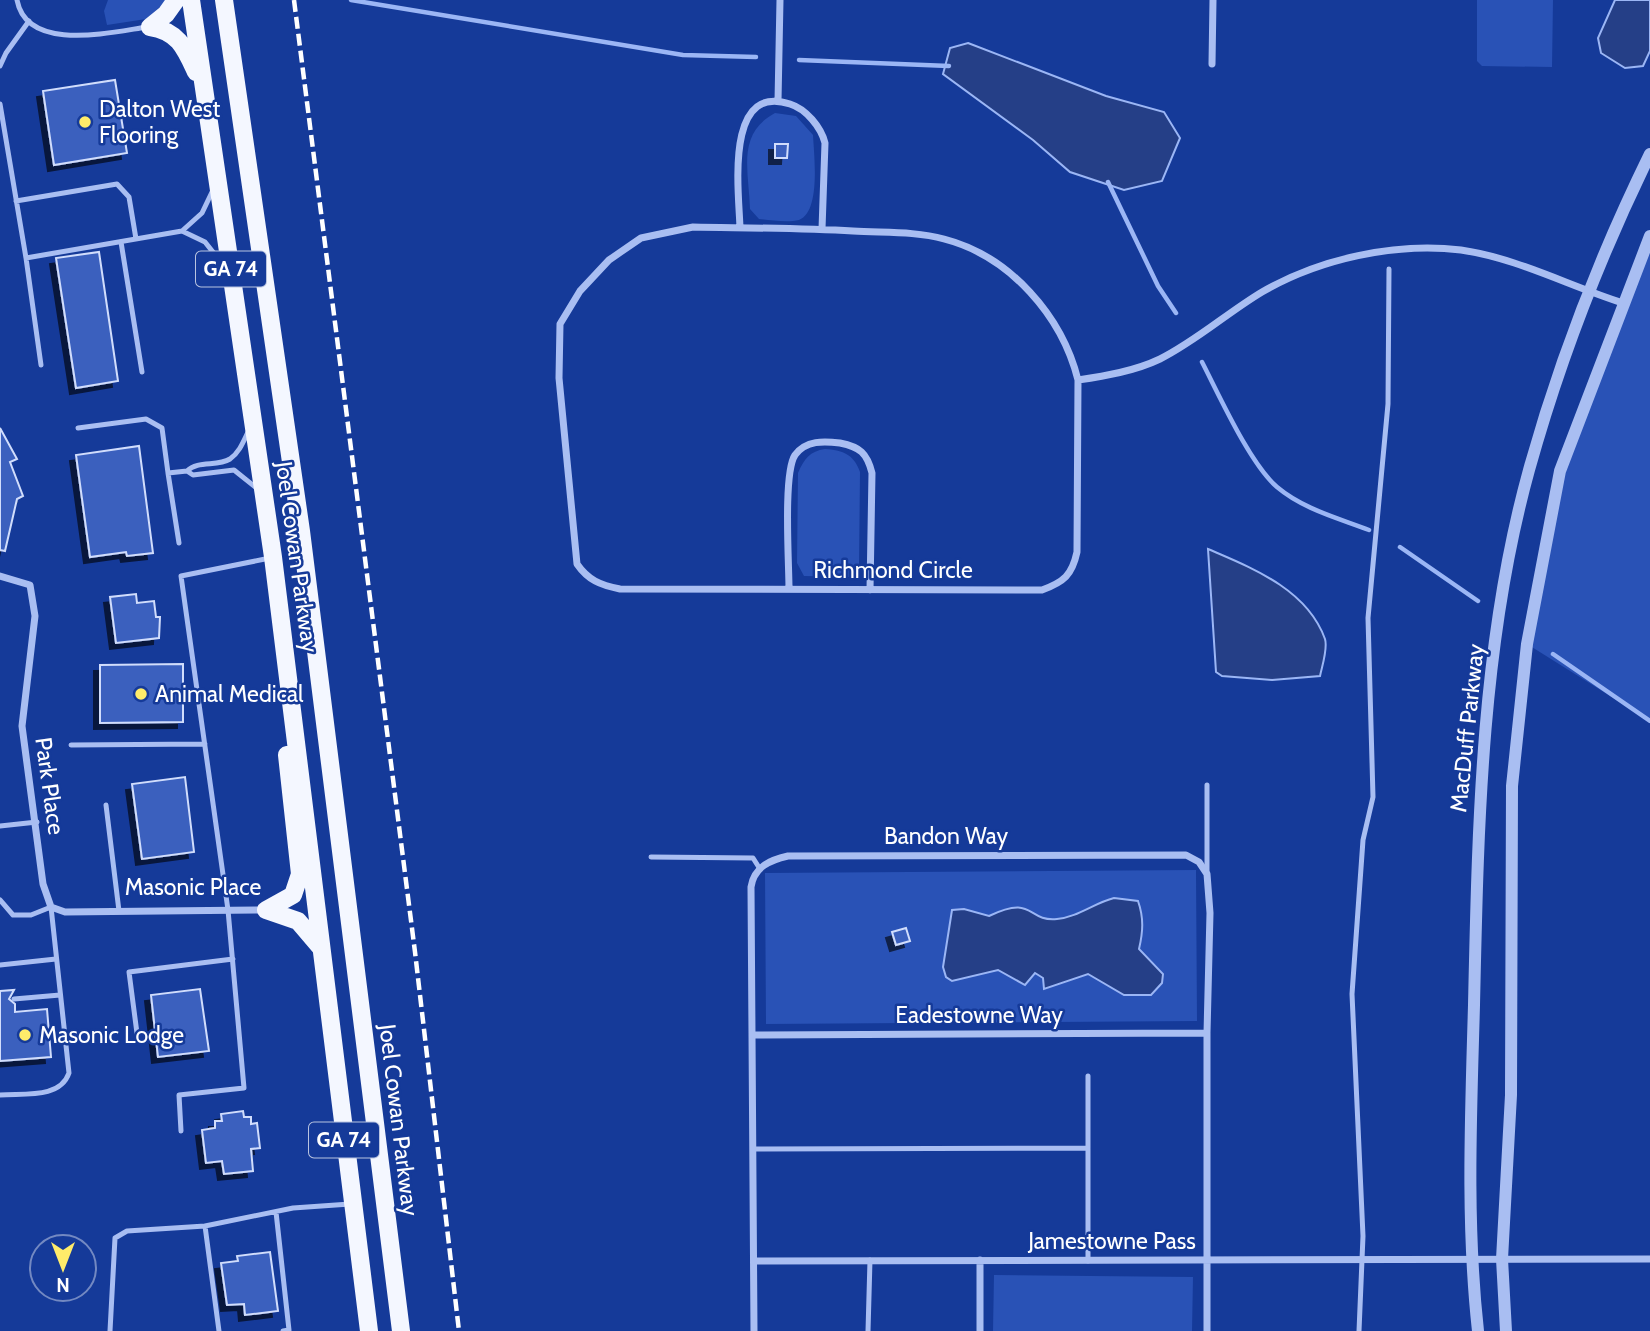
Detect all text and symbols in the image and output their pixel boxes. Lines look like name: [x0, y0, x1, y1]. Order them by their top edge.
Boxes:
place label: Dalton West Flooring: [99, 95, 220, 149]
marker: Dalton West Flooring: [77, 114, 93, 130]
road number: GA 74: [196, 252, 266, 286]
street label: Joel Cowan Parkway: [270, 459, 324, 655]
street label: Richmond Circle: [813, 556, 973, 584]
street label: MacDuff Parkway: [1444, 642, 1490, 814]
place label: Animal Medical: [155, 680, 304, 708]
marker: Animal Medical: [133, 686, 149, 702]
street label: Park Place: [29, 735, 71, 837]
street label: Bandon Way: [884, 822, 1008, 850]
street label: Masonic Place: [125, 873, 262, 901]
street label: Eadestowne Way: [895, 1001, 1063, 1029]
place label: Masonic Lodge: [39, 1021, 184, 1049]
street label: Joel Cowan Parkway: [373, 1022, 425, 1218]
marker: Masonic Lodge: [17, 1027, 33, 1043]
road number: GA 74: [309, 1122, 379, 1158]
street label: Jamestowne Pass: [1027, 1227, 1196, 1255]
north arrow: [28, 1233, 98, 1303]
text: N: [56, 1273, 70, 1296]

